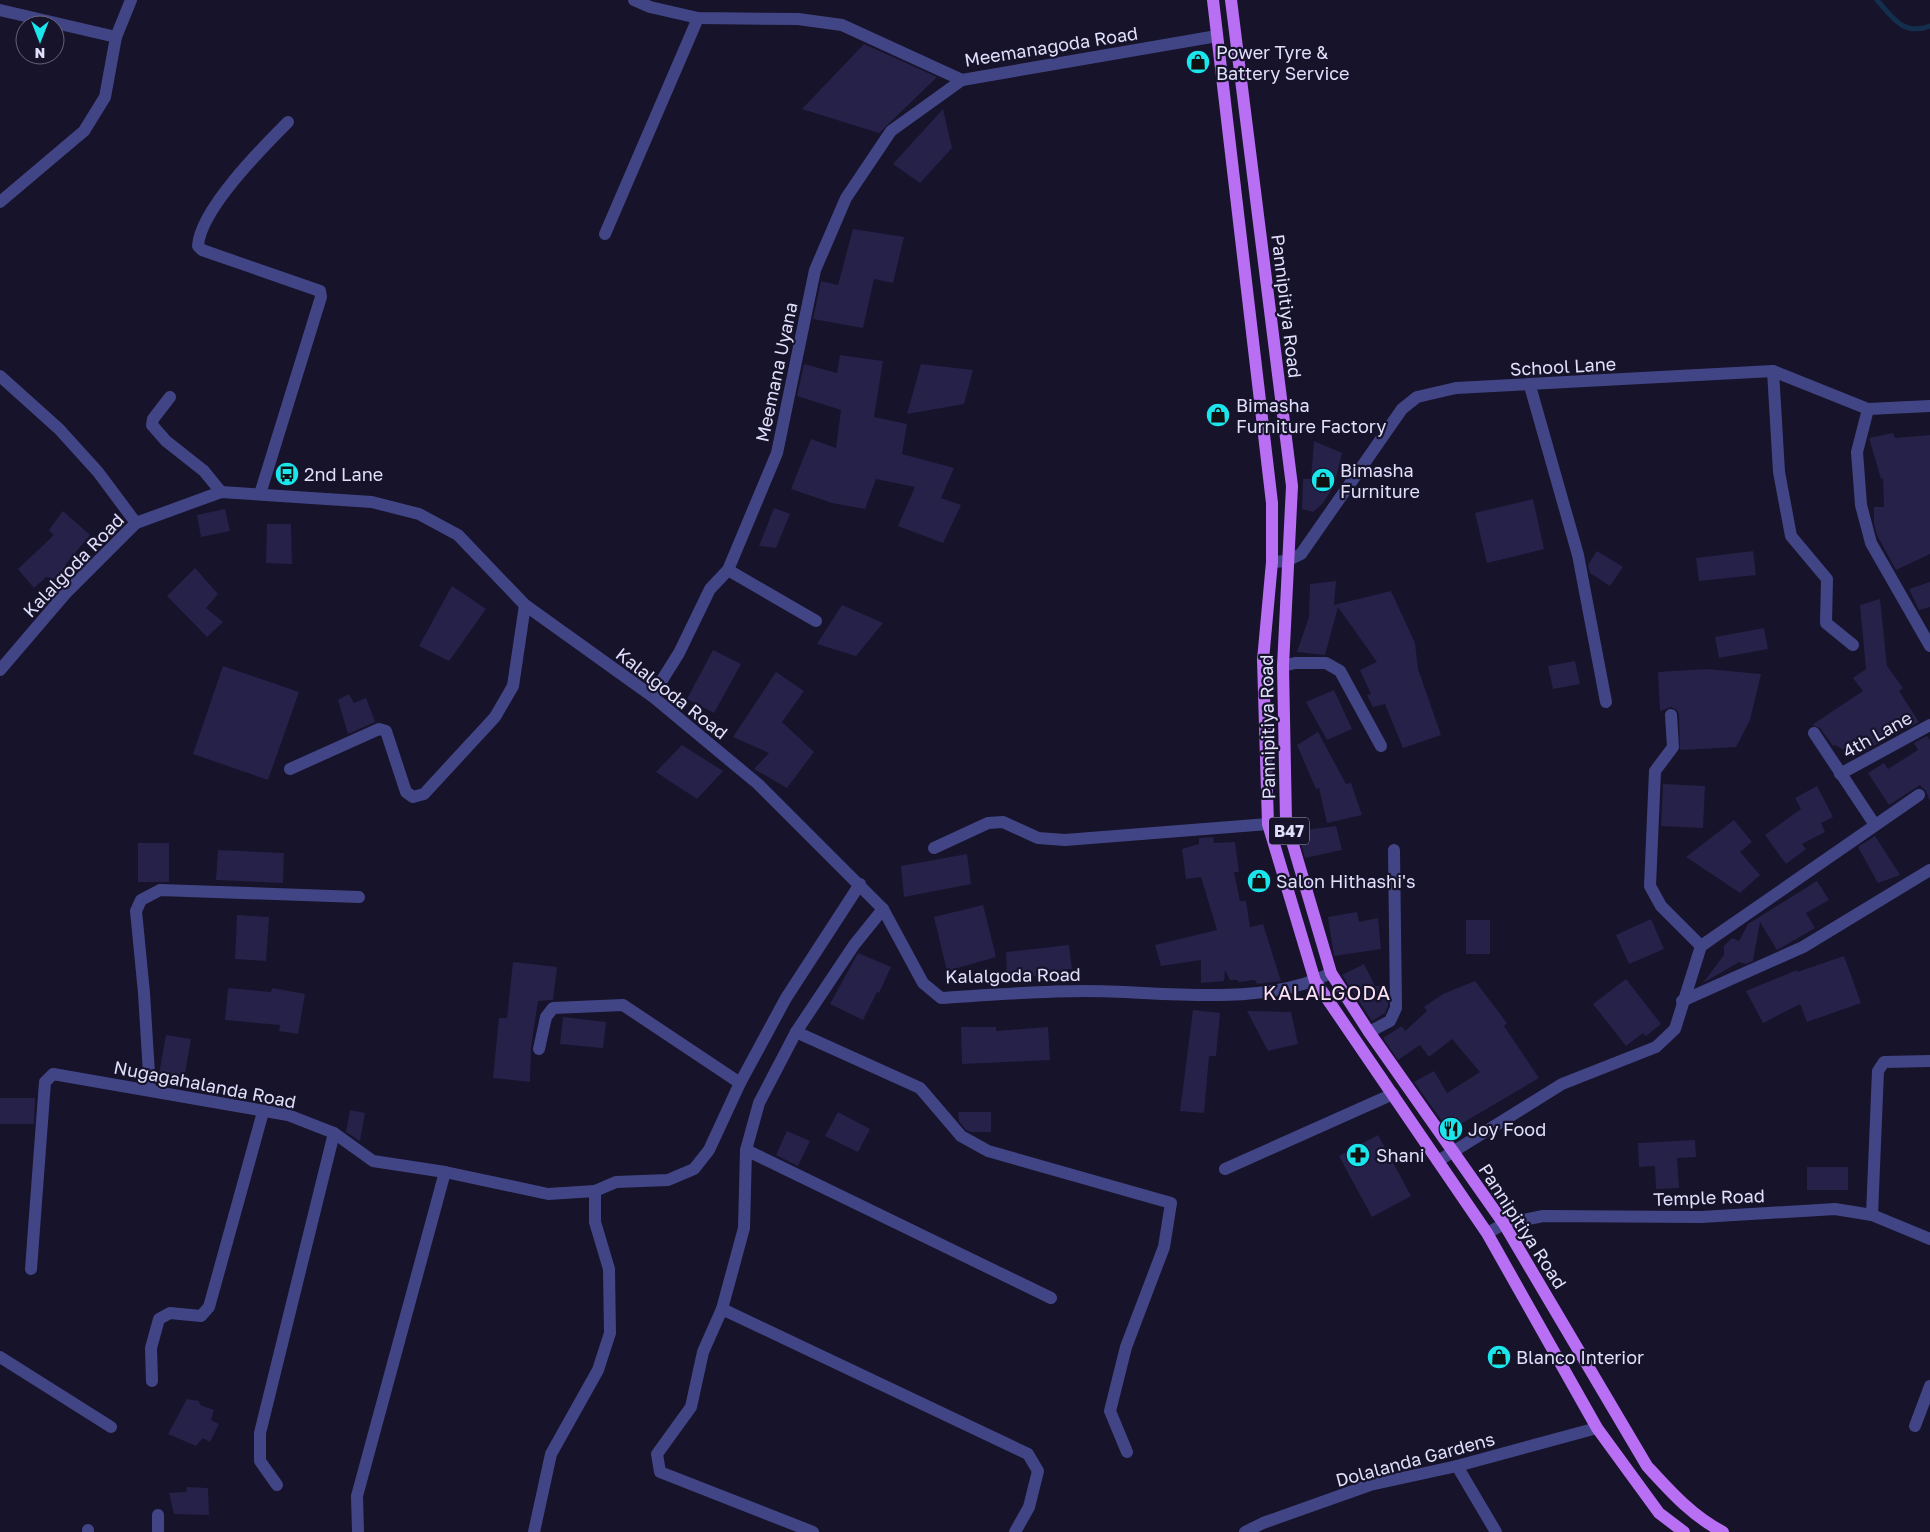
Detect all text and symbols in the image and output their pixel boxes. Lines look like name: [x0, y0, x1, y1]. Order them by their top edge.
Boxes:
north arrow: [15, 15, 65, 65]
street label: Meemanagoda Road: [963, 21, 1139, 71]
place label: Power Tyre & Battery Service: [1216, 41, 1350, 84]
text: N: [35, 45, 45, 62]
shop icon: Power Tyre & Battery Service: [1185, 49, 1211, 75]
street label: Pannipitiya Road: [1267, 233, 1307, 379]
street label: Meemana Uyana: [750, 300, 802, 444]
street label: School Lane: [1509, 352, 1617, 380]
place label: Bimasha Furniture Factory: [1236, 394, 1386, 437]
shop icon: Bimasha Furniture Factory: [1205, 402, 1231, 428]
place label: Bimasha Furniture: [1340, 459, 1420, 502]
bus stop icon: 2nd Lane: [274, 461, 300, 487]
place label: 2nd Lane: [304, 463, 383, 485]
shop icon: Bimasha Furniture: [1310, 467, 1336, 493]
street label: Kalalgoda Road: [18, 509, 128, 621]
street label: Kalalgoda Road: [612, 643, 732, 743]
street label: Pannipitiya Road: [1255, 654, 1279, 800]
street label: 4th Lane: [1838, 706, 1916, 762]
road number: B47: [1269, 818, 1309, 844]
shop icon: Salon Hithashi's: [1246, 868, 1272, 894]
place label: Salon Hithashi's: [1276, 870, 1416, 892]
street label: Kalalgoda Road: [945, 963, 1081, 987]
district label: KALALGODA: [1263, 980, 1391, 1004]
street label: Nugagahalanda Road: [112, 1056, 298, 1112]
restaurant icon: Joy Food: [1438, 1116, 1464, 1142]
place label: Joy Food: [1468, 1118, 1546, 1140]
pharmacy icon: Shani: [1345, 1142, 1371, 1168]
place label: Shani: [1376, 1144, 1425, 1166]
street label: Pannipitiya Road: [1474, 1159, 1572, 1293]
street label: Temple Road: [1653, 1184, 1765, 1210]
shop icon: Blanco Interior: [1486, 1344, 1512, 1370]
place label: Blanco Interior: [1516, 1346, 1644, 1368]
street label: Dolalanda Gardens: [1333, 1427, 1497, 1491]

